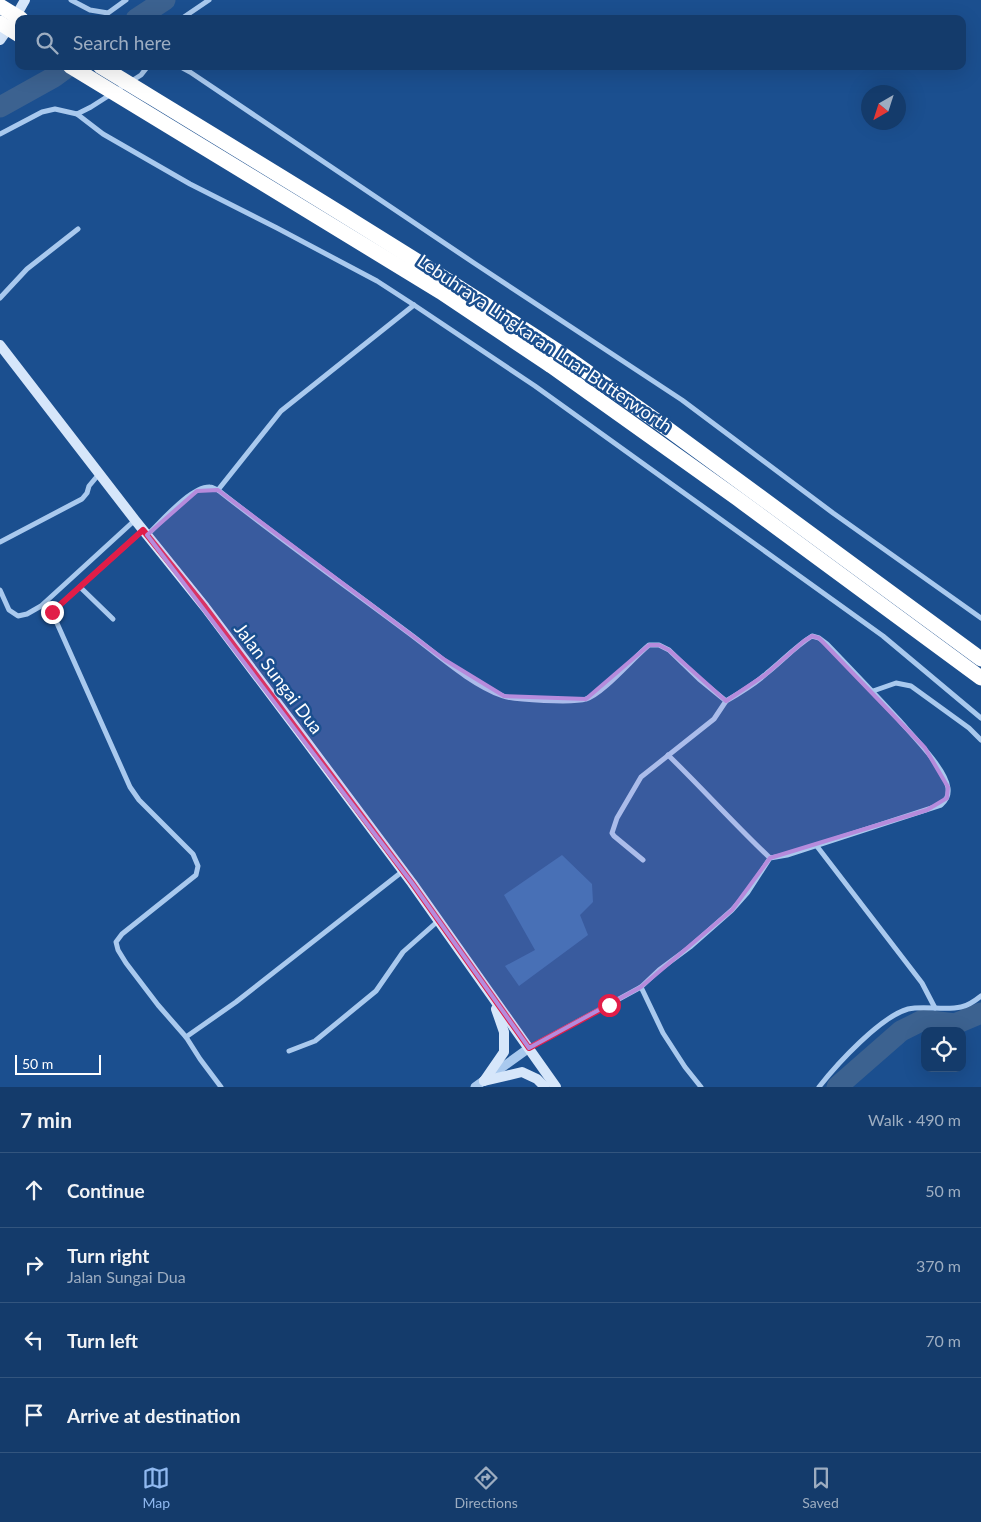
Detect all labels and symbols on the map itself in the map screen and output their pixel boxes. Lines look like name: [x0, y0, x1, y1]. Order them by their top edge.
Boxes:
north arrow: [861, 85, 906, 130]
street label: Lebuhraya Lingkaran Luar Butterworth: [413, 249, 677, 437]
route end: [41, 601, 64, 624]
street label: Jalan Sungai Dua: [230, 618, 328, 738]
route start: [598, 994, 621, 1017]
scale bar: [15, 1052, 101, 1075]

